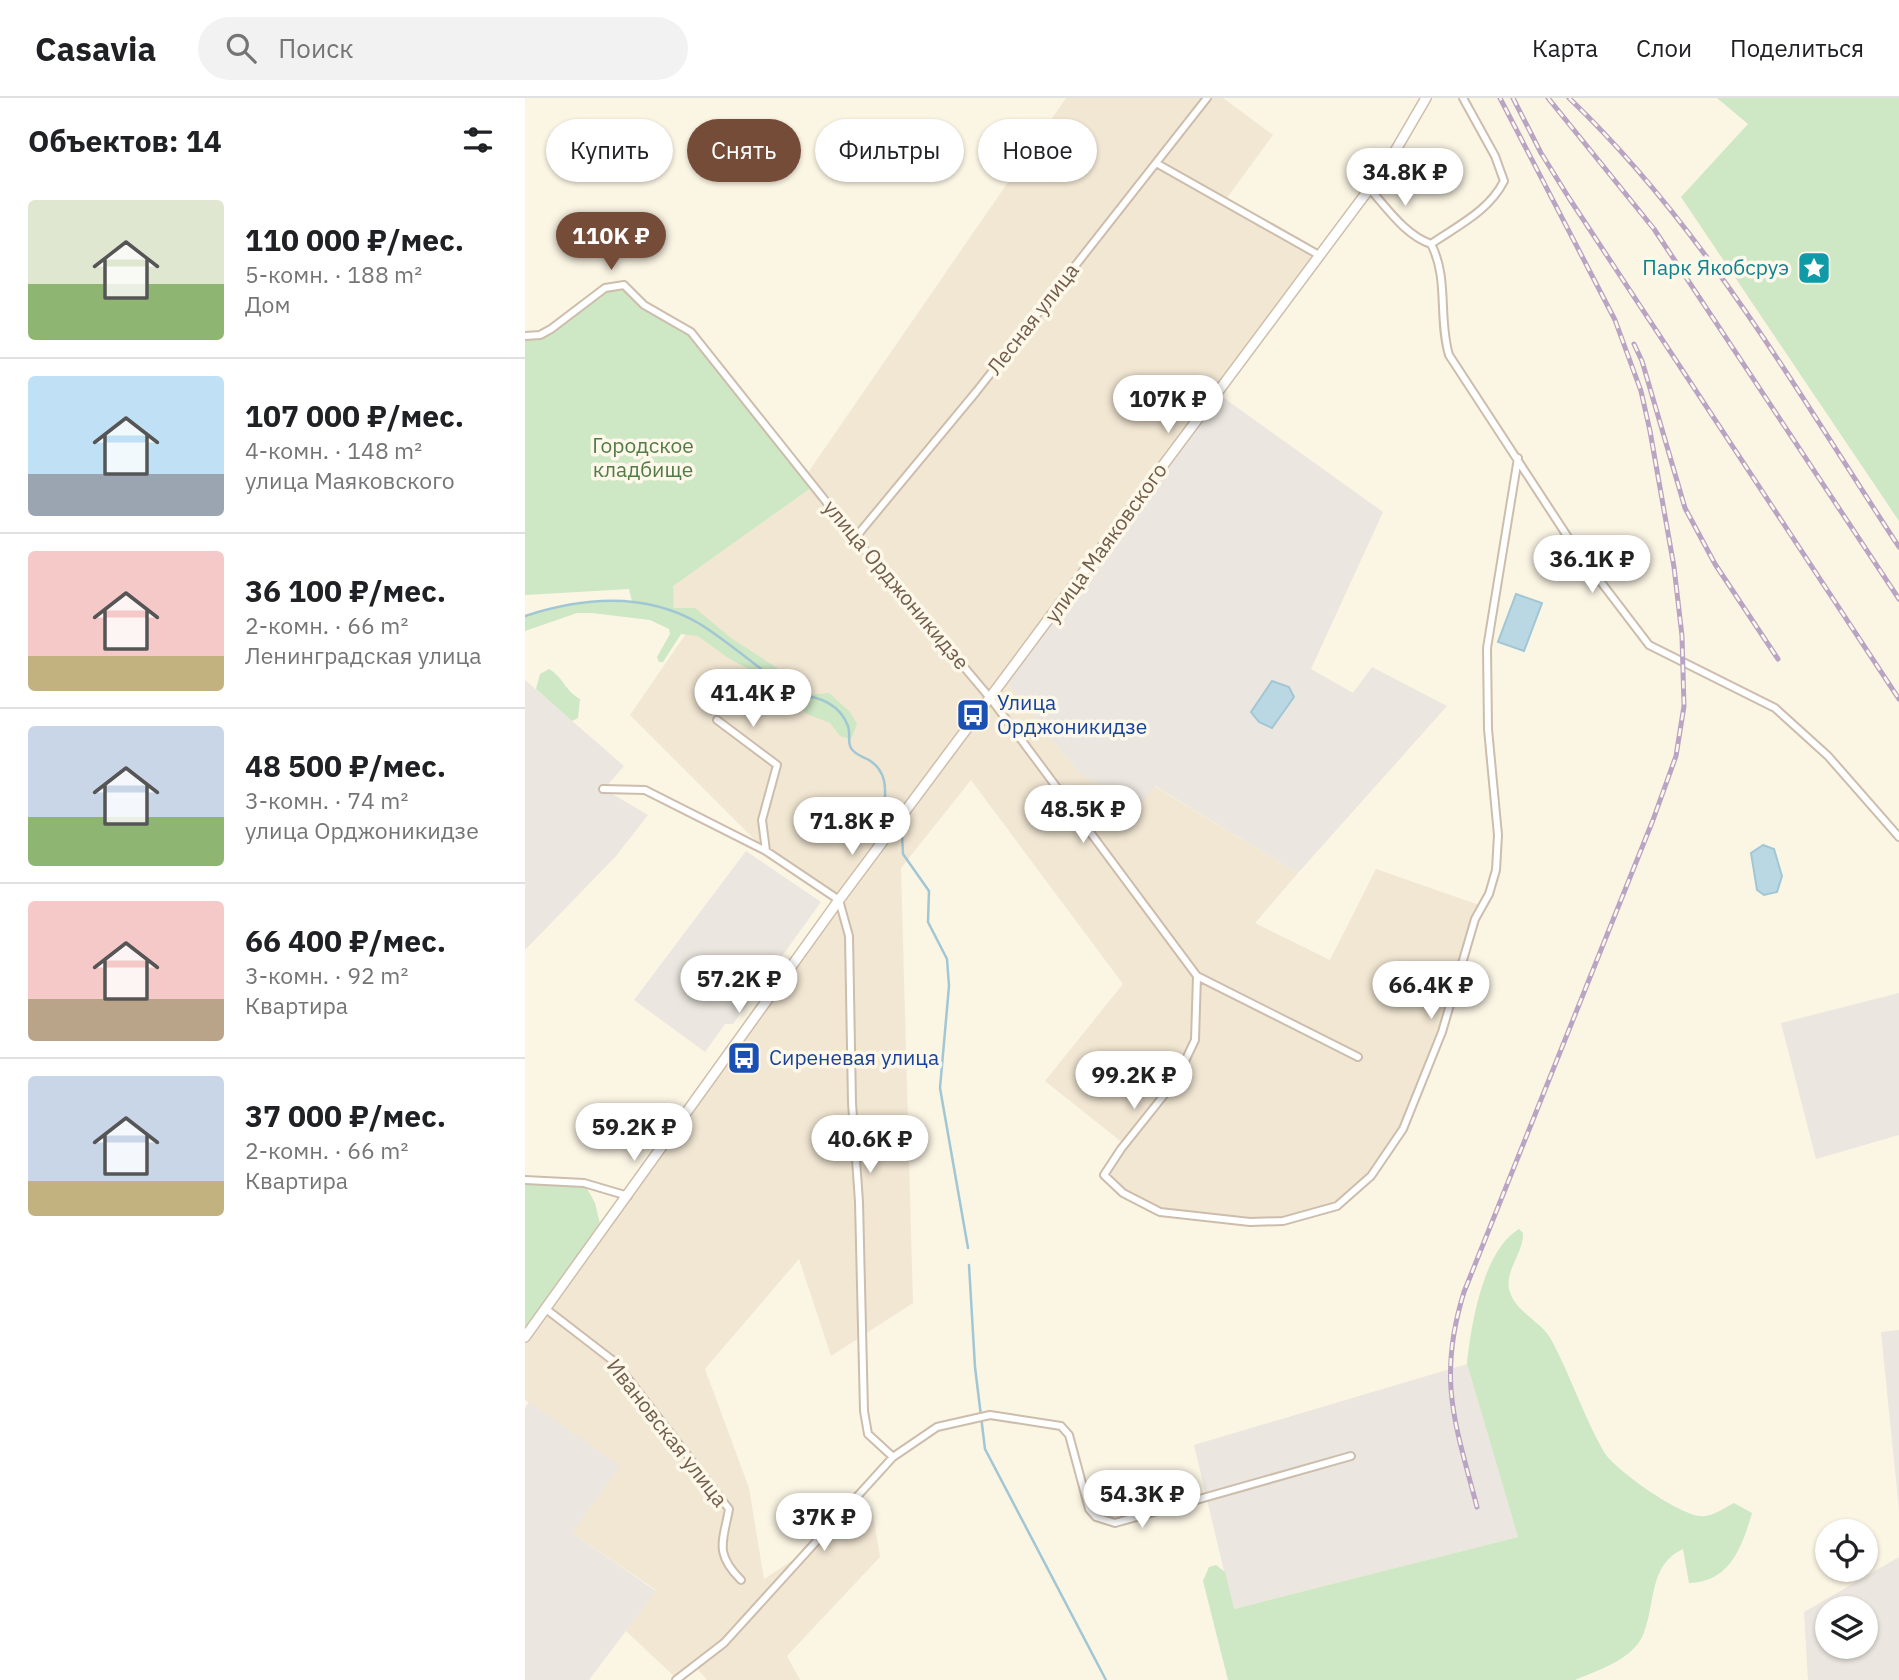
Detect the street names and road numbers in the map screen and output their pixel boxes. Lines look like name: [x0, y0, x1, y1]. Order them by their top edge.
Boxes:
street label: Лесная улица: [980, 257, 1085, 380]
street label: улица Маяковского: [1038, 457, 1173, 628]
street label: улица Орджоникидзе: [817, 494, 976, 675]
street label: Ивановская улица: [601, 1352, 735, 1512]

